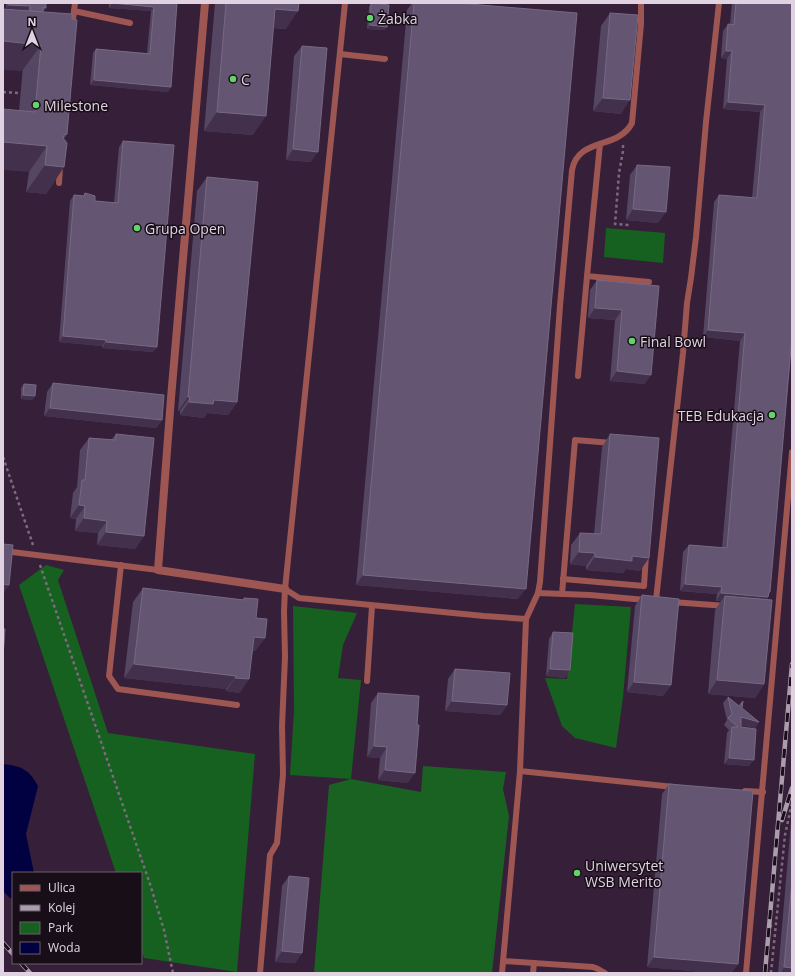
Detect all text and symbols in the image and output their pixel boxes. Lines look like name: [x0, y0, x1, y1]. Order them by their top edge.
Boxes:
place label: Żabka: [378, 9, 418, 28]
north arrow: [12, 12, 52, 52]
marker: Żabka: [365, 13, 375, 23]
text: N: [28, 14, 36, 29]
place label: C: [241, 70, 250, 89]
marker: C: [228, 74, 238, 84]
place label: Milestone: [44, 96, 108, 115]
marker: Milestone: [31, 100, 41, 110]
place label: Grupa Open: [145, 219, 225, 238]
marker: Grupa Open: [132, 223, 142, 233]
place label: Final Bowl: [640, 332, 706, 351]
marker: Final Bowl: [627, 336, 637, 346]
place label: TEB Edukacja: [678, 406, 764, 425]
marker: TEB Edukacja: [767, 410, 777, 420]
place label: Uniwersytet WSB Merito: [585, 856, 663, 891]
marker: Uniwersytet WSB Merito: [572, 868, 582, 878]
legend: [12, 872, 142, 964]
text: Ulica: [48, 879, 75, 896]
text: Kolej: [48, 899, 75, 916]
text: Park: [48, 919, 74, 936]
text: Woda: [48, 939, 80, 956]

